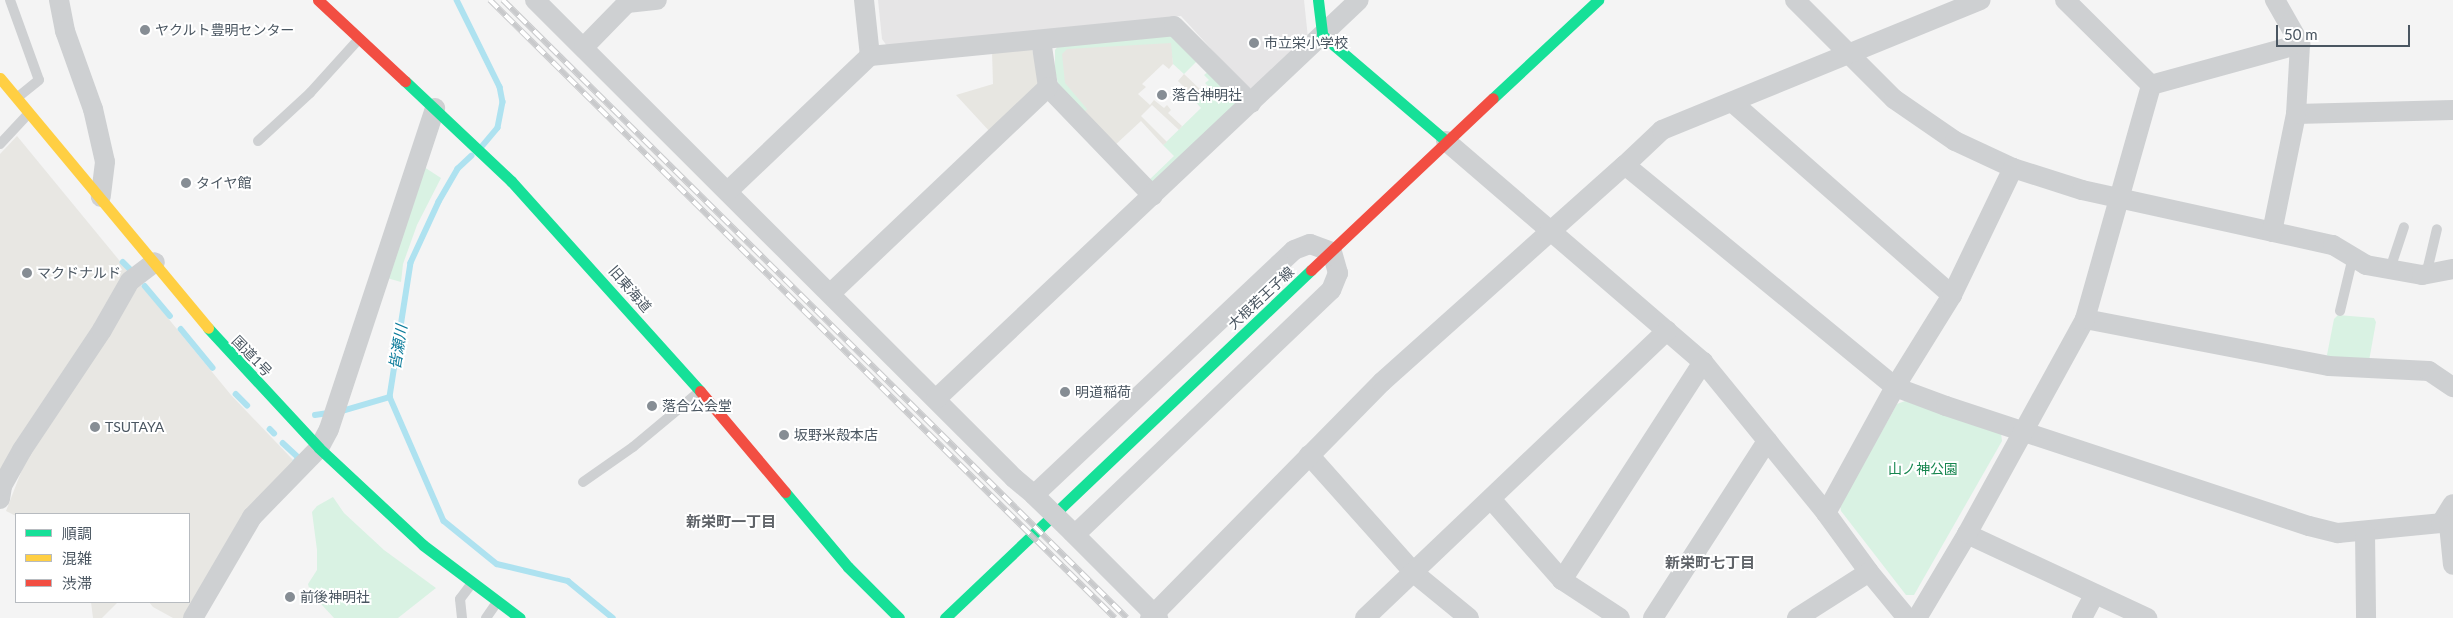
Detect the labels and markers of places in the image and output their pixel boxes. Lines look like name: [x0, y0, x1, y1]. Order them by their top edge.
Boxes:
place label: ヤクルト豊明センター: [155, 22, 295, 38]
marker: ヤクルト豊明センター: [139, 24, 151, 36]
place label: 市立栄小学校: [1264, 35, 1348, 51]
marker: 市立栄小学校: [1248, 37, 1260, 49]
place label: 落合神明社: [1172, 87, 1242, 103]
marker: 落合神明社: [1156, 89, 1168, 101]
place label: タイヤ館: [196, 175, 252, 191]
marker: タイヤ館: [180, 177, 192, 189]
place label: マクドナルド: [37, 265, 121, 281]
marker: マクドナルド: [21, 267, 33, 279]
place label: 明道稲荷: [1075, 384, 1131, 400]
marker: 明道稲荷: [1059, 386, 1071, 398]
place label: 落合公会堂: [662, 398, 732, 414]
marker: 落合公会堂: [646, 400, 658, 412]
place label: TSUTAYA: [105, 419, 164, 435]
marker: TSUTAYA: [89, 421, 101, 433]
place label: 坂野米殻本店: [794, 427, 878, 443]
marker: 坂野米殻本店: [778, 429, 790, 441]
place label: 前後神明社: [300, 589, 370, 605]
marker: 前後神明社: [284, 591, 296, 603]

